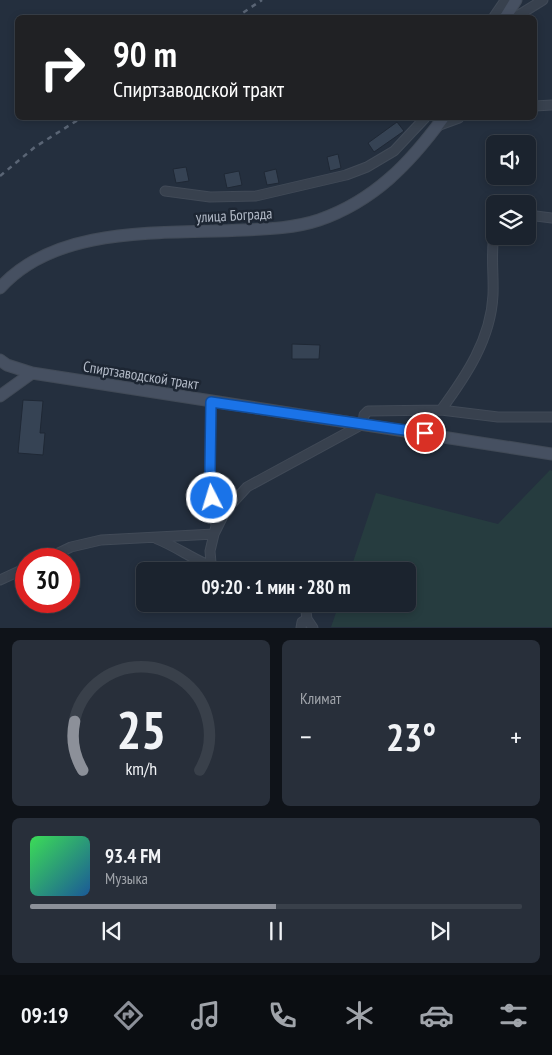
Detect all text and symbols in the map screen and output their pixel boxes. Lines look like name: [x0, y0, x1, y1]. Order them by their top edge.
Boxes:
text: 90 m: [113, 31, 177, 77]
icon: right: [30, 35, 95, 100]
text: Спиртзаводской тракт: [113, 75, 284, 103]
map controls: [486, 135, 536, 245]
button: sound: [486, 135, 536, 185]
button: layers: [486, 195, 536, 245]
street label: улица Бограда: [195, 204, 273, 226]
street label: Спиртзаводской тракт: [82, 356, 200, 394]
pin: [404, 412, 446, 454]
icon: arrive: [411, 419, 439, 447]
position arrow: [185, 471, 237, 523]
speed limit sign: 30: [15, 548, 80, 613]
text: 09:20 · 1 мин · 280 m: [202, 575, 350, 599]
text: Климат: [300, 688, 341, 708]
text: 25: [116, 696, 166, 763]
text: 23°: [386, 712, 436, 761]
text: −: [300, 718, 312, 755]
text: +: [510, 718, 522, 755]
text: km/h: [125, 757, 157, 780]
text: 93.4 FM: [105, 844, 161, 868]
text: Музыка: [105, 868, 148, 888]
icon: previous: [98, 917, 126, 945]
icon: pause: [262, 917, 290, 945]
icon: next: [426, 917, 454, 945]
icon: directions: [111, 998, 146, 1033]
icon: music: [188, 998, 223, 1033]
icon: phone: [265, 998, 300, 1033]
icon: climate: [342, 998, 377, 1033]
icon: car: [419, 998, 454, 1033]
icon: filters: [496, 998, 531, 1033]
text: 09:19: [21, 1001, 69, 1029]

